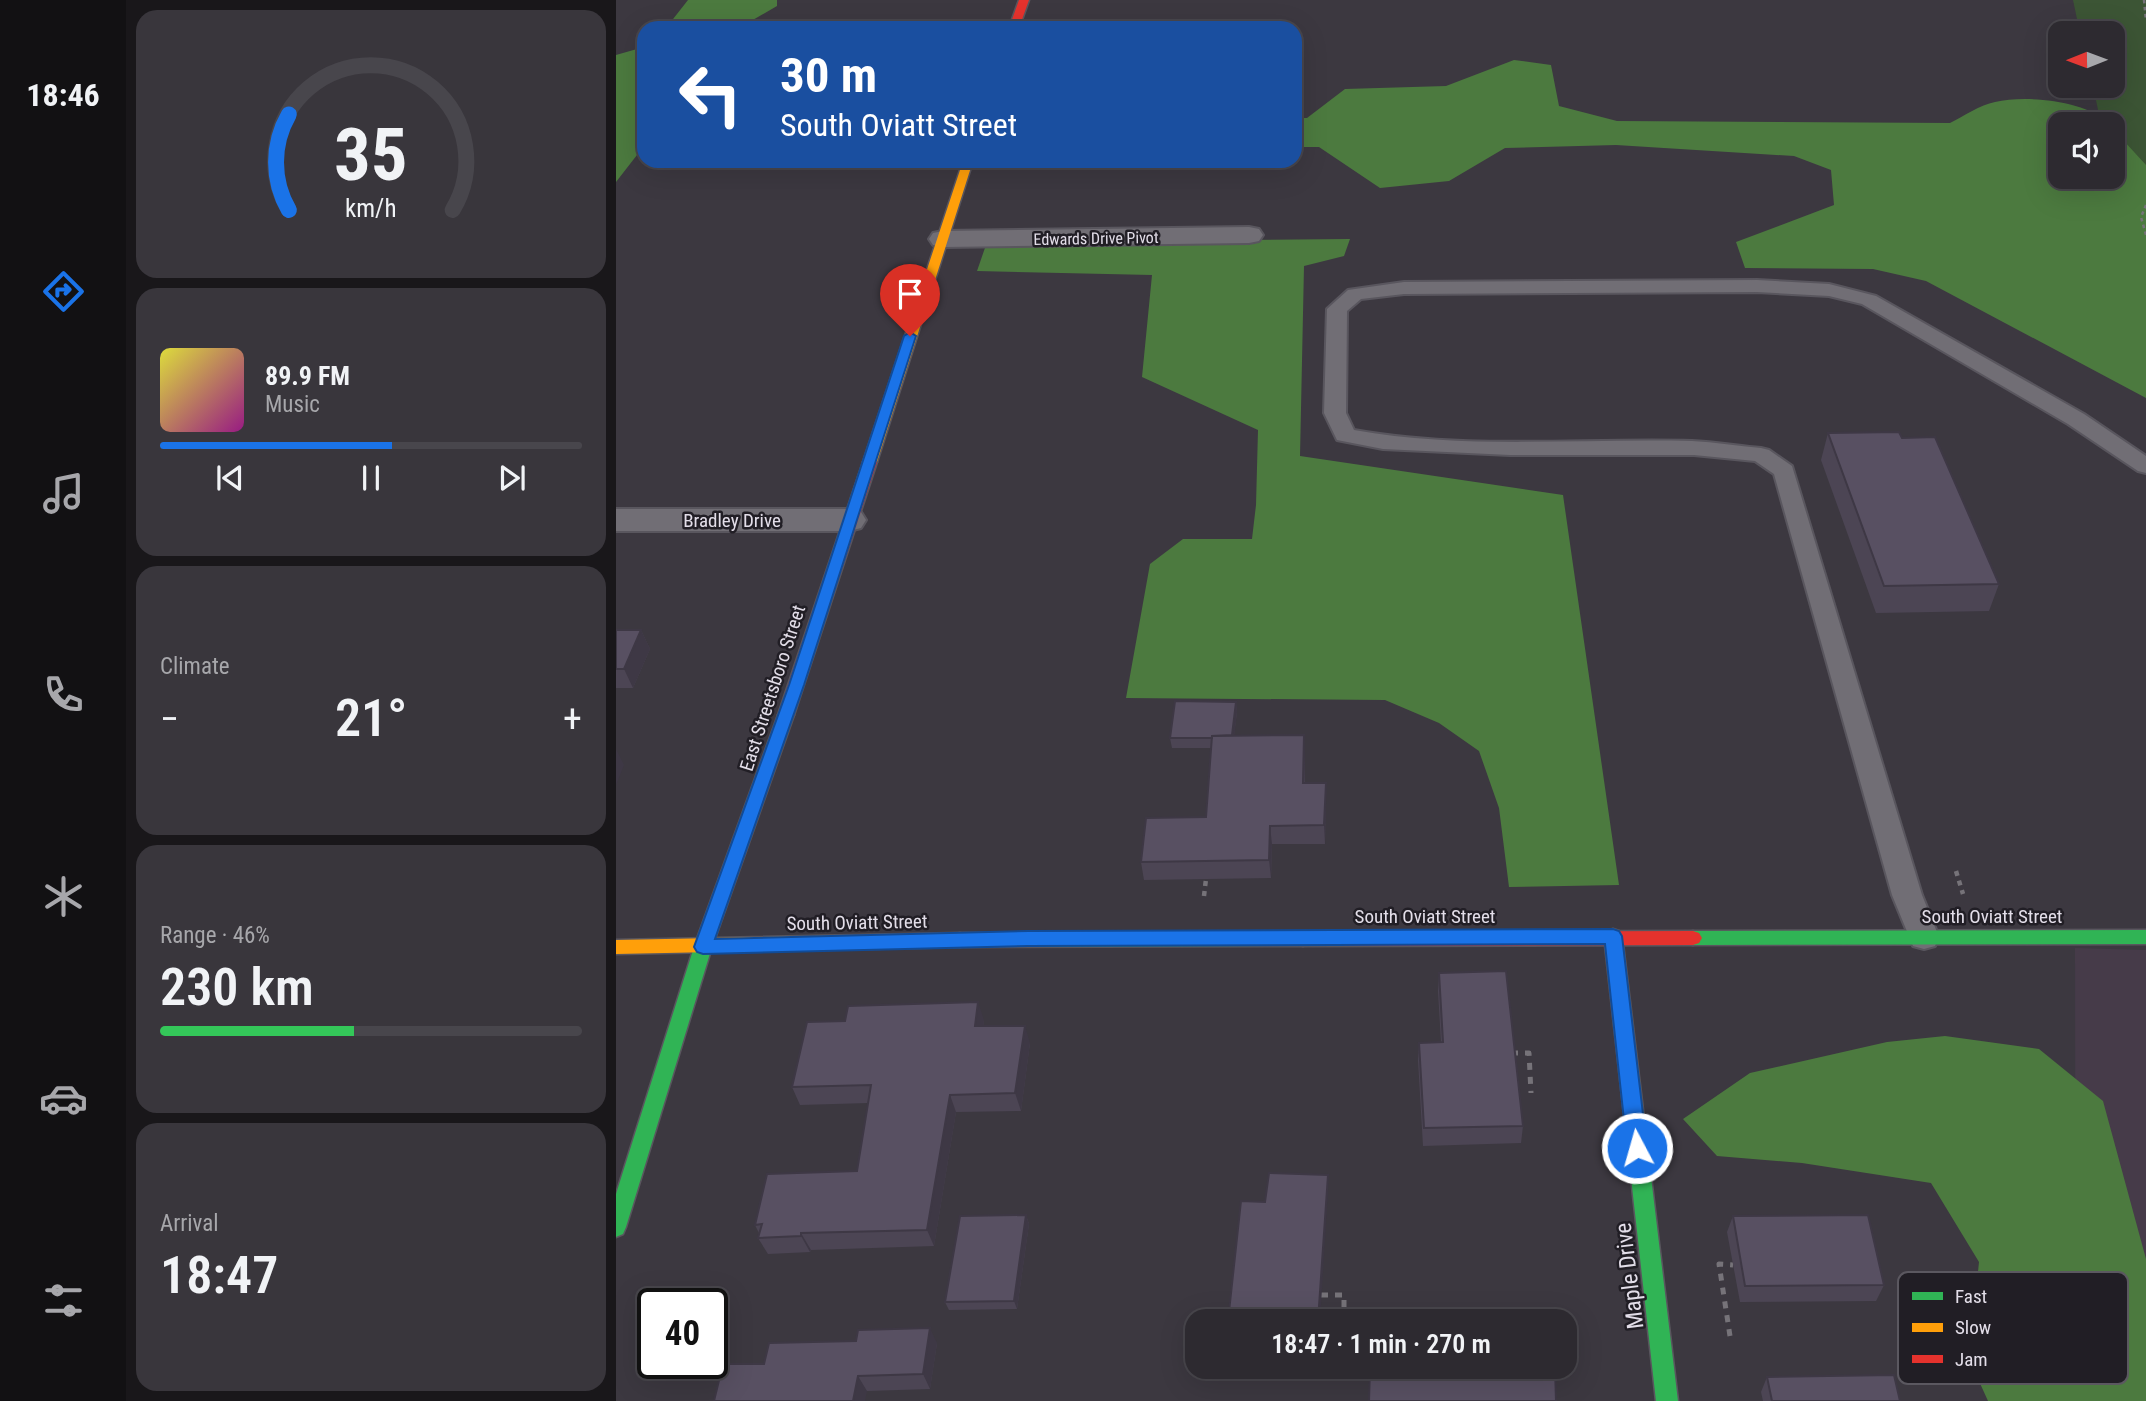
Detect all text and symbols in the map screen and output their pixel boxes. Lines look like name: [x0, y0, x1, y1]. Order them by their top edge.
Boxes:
north arrow: [2048, 21, 2124, 98]
map controls: [2048, 21, 2125, 189]
text: 30 m: [780, 47, 877, 104]
icon: left: [665, 49, 756, 140]
text: 18:46: [26, 76, 100, 114]
text: South Oviatt Street: [780, 106, 1017, 144]
text: 35: [334, 112, 408, 198]
button: sound: [2048, 112, 2125, 189]
text: km/h: [345, 194, 397, 223]
street label: Edwards Drive Pivot: [1033, 228, 1159, 249]
pin: [880, 264, 940, 336]
icon: directions: [39, 267, 88, 316]
icon: arrive: [891, 275, 929, 313]
text: 89.9 FM: [265, 361, 350, 391]
text: Music: [265, 391, 320, 418]
icon: previous: [211, 459, 249, 497]
icon: pause: [352, 459, 390, 497]
icon: next: [493, 459, 531, 497]
icon: music: [39, 469, 88, 518]
street label: Bradley Drive: [683, 509, 781, 532]
street label: East Streetsboro Street: [735, 602, 810, 774]
text: Climate: [160, 653, 230, 680]
icon: phone: [39, 670, 88, 719]
text: 21°: [335, 688, 407, 749]
text: −: [160, 697, 179, 741]
text: +: [563, 697, 582, 741]
icon: climate: [39, 872, 88, 921]
street label: South Oviatt Street: [1355, 905, 1495, 928]
street label: South Oviatt Street: [1922, 905, 2062, 928]
street label: South Oviatt Street: [786, 910, 928, 935]
text: Range · 46%: [160, 922, 270, 949]
text: 230 km: [160, 957, 314, 1018]
icon: car: [39, 1074, 88, 1123]
position arrow: [1600, 1111, 1674, 1185]
text: Arrival: [160, 1210, 219, 1237]
street label: Maple Drive: [1610, 1221, 1649, 1331]
text: 18:47: [160, 1245, 278, 1306]
legend: [1898, 1272, 2128, 1384]
icon: filters: [39, 1276, 88, 1325]
text: Fast: [1955, 1285, 1987, 1308]
speed limit sign: 40: [637, 1288, 728, 1379]
text: Slow: [1955, 1316, 1991, 1339]
text: 18:47 · 1 min · 270 m: [1271, 1329, 1491, 1359]
text: Jam: [1955, 1348, 1988, 1371]

